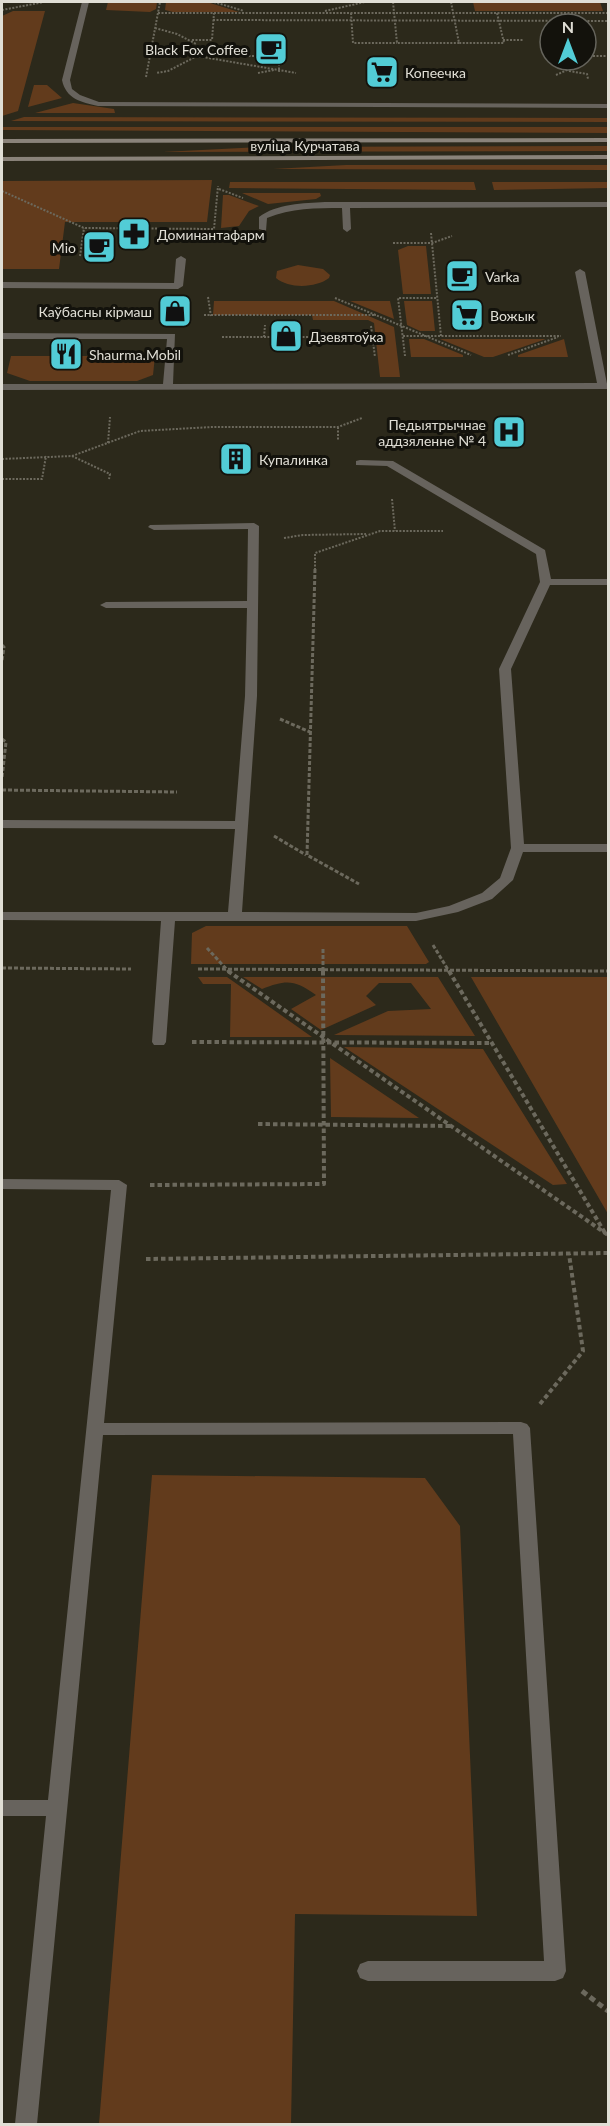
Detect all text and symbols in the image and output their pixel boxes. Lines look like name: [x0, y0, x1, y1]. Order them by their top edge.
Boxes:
north arrow: [538, 12, 598, 72]
text: N: [562, 17, 574, 36]
cafe icon: Black Fox Coffee: [253, 31, 289, 67]
place label: Black Fox Coffee: [145, 41, 248, 58]
supermarket icon: Копеечка: [364, 54, 400, 90]
place label: Копеечка: [405, 64, 466, 81]
street label: вуліца Курчатава: [250, 137, 360, 154]
pharmacy icon: Доминантафарм: [116, 216, 152, 252]
place label: Доминантафарм: [157, 226, 265, 243]
cafe icon: Mio: [81, 229, 117, 265]
place label: Mio: [52, 239, 76, 256]
cafe icon: Varka: [444, 258, 480, 294]
place label: Varka: [485, 268, 520, 285]
shop icon: Каўбасны кірмаш: [157, 293, 193, 329]
supermarket icon: Вожык: [449, 297, 485, 333]
place label: Каўбасны кірмаш: [39, 303, 152, 320]
place label: Вожык: [490, 307, 536, 324]
shop icon: Дзевятоўка: [268, 318, 304, 354]
place label: Дзевятоўка: [309, 328, 383, 345]
restaurant icon: Shaurma.Mobil: [48, 336, 84, 372]
place label: Shaurma.Mobil: [89, 346, 181, 363]
hospital icon: Педыятрычнае аддзяленне № 4: [491, 414, 527, 450]
place label: Педыятрычнае аддзяленне № 4: [378, 416, 486, 449]
building icon: Купалинка: [218, 441, 254, 477]
place label: Купалинка: [259, 451, 328, 468]

